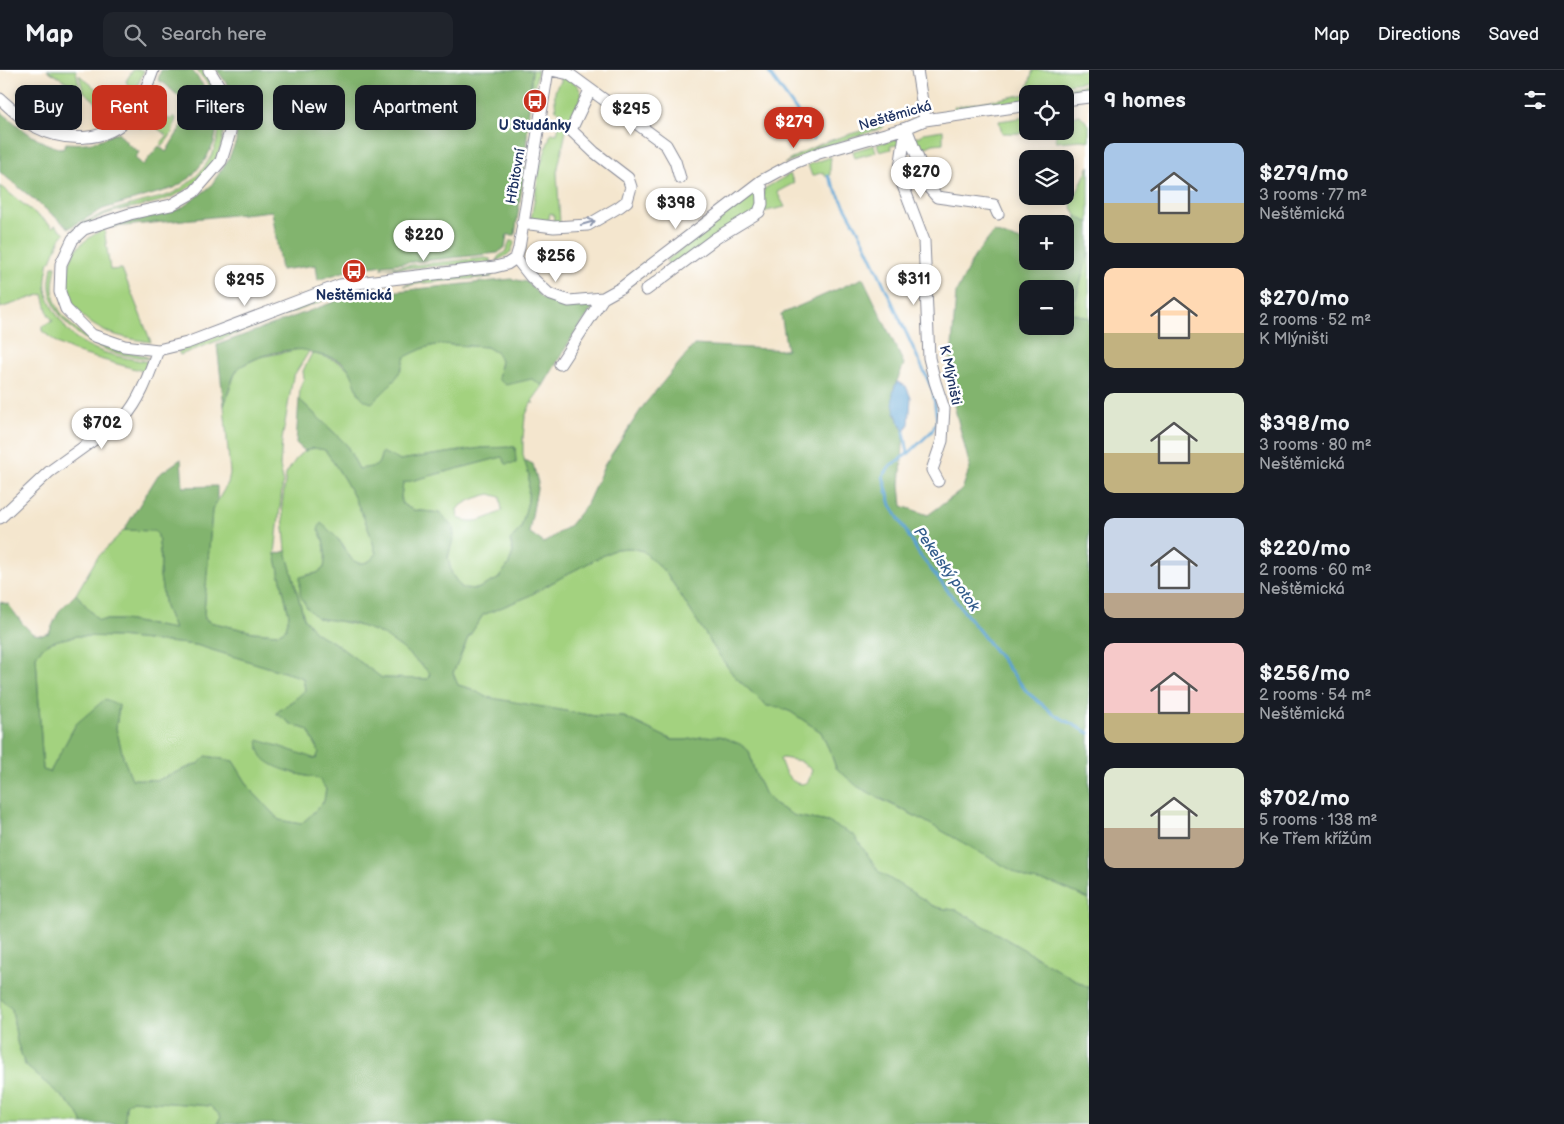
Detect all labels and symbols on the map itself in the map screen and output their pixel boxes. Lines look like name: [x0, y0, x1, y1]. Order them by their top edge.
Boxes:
bus stop icon: U Studánky: [522, 88, 548, 114]
pin: $295: [601, 93, 661, 136]
street label: Neštěmická: [857, 97, 934, 134]
pin: $279: [764, 106, 824, 149]
place label: U Studánky: [499, 117, 572, 134]
street label: Hřbitovní: [502, 146, 529, 205]
pin: $270: [891, 156, 951, 199]
pin: $398: [646, 188, 706, 230]
one-way arrow: [579, 218, 595, 228]
pin: $220: [394, 220, 454, 262]
pin: $256: [526, 240, 586, 283]
bus stop icon: Neštěmická: [341, 258, 367, 284]
pin: $295: [215, 264, 275, 307]
pin: $311: [884, 264, 944, 306]
place label: Neštěmická: [316, 287, 392, 304]
street label: K Mlýništi: [936, 344, 965, 407]
pin: $702: [72, 408, 132, 450]
water label: Pekelský potok: [910, 523, 984, 616]

